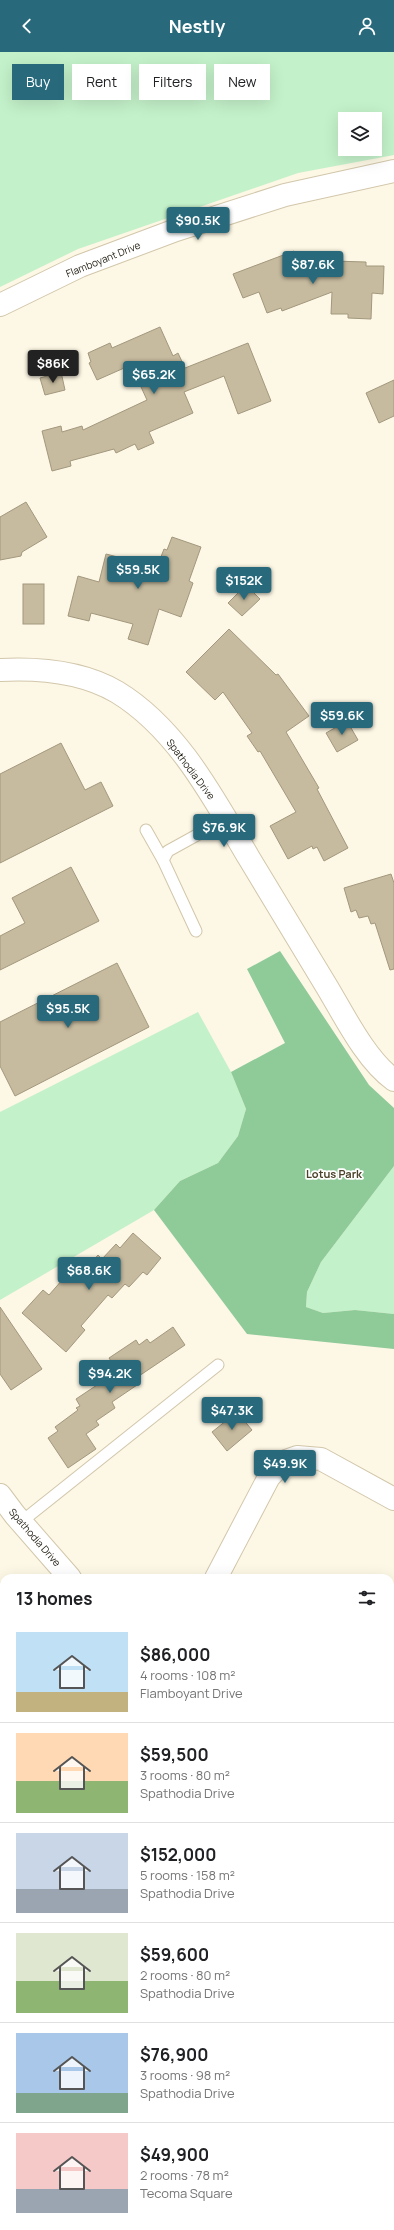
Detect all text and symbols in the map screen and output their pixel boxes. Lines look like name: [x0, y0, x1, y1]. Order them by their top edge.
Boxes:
text: Nestly: [169, 14, 225, 38]
icon: back: [16, 15, 38, 37]
icon: person: [356, 15, 378, 37]
chip: Buy: [12, 64, 64, 100]
chip: Rent: [72, 64, 131, 100]
chip: Filters: [139, 64, 206, 100]
chip: New: [214, 64, 270, 100]
map controls: [338, 112, 382, 156]
button: layers: [338, 112, 382, 156]
pin: $90.5K: [165, 207, 231, 241]
text: $90.5K: [176, 211, 220, 229]
street label: Flamboyant Drive: [64, 238, 142, 280]
pin: $87.6K: [280, 251, 346, 285]
text: $87.6K: [291, 255, 335, 273]
pin: $86K: [29, 350, 77, 384]
text: $86K: [37, 354, 69, 372]
pin: $65.2K: [121, 361, 187, 395]
text: $65.2K: [132, 365, 176, 383]
pin: $59.5K: [105, 556, 171, 590]
text: $59.5K: [116, 560, 160, 578]
pin: $152K: [216, 567, 272, 601]
text: $152K: [225, 571, 263, 589]
pin: $59.6K: [309, 702, 375, 736]
text: $59.6K: [320, 706, 364, 724]
street label: Spathodia Drive: [164, 736, 219, 802]
pin: $76.9K: [191, 814, 257, 848]
text: $76.9K: [202, 818, 246, 836]
pin: $95.5K: [35, 995, 101, 1029]
text: $95.5K: [46, 999, 90, 1017]
district label: Lotus Park: [306, 1166, 363, 1181]
pin: $68.6K: [56, 1257, 122, 1291]
text: $68.6K: [67, 1261, 111, 1279]
pin: $94.2K: [77, 1360, 143, 1394]
text: $94.2K: [88, 1364, 132, 1382]
pin: $47.3K: [199, 1397, 265, 1431]
text: $47.3K: [211, 1401, 253, 1419]
pin: $49.9K: [252, 1450, 318, 1484]
text: $49.9K: [263, 1454, 307, 1472]
street label: Spathodia Drive: [6, 1505, 64, 1569]
text: 13 homes: [16, 1587, 92, 1610]
icon: filters: [356, 1587, 378, 1609]
text: $86,000: [140, 1643, 210, 1666]
icon: home: [48, 1648, 96, 1696]
text: 4 rooms · 108 m²: [140, 1666, 236, 1684]
text: Flamboyant Drive: [140, 1684, 243, 1702]
text: $59,500: [140, 1743, 209, 1766]
icon: home: [48, 1749, 96, 1797]
text: 3 rooms · 80 m²: [140, 1766, 230, 1784]
text: Spathodia Drive: [140, 1784, 235, 1802]
text: $152,000: [140, 1843, 217, 1866]
icon: home: [48, 1849, 96, 1897]
text: 5 rooms · 158 m²: [140, 1866, 235, 1884]
text: Spathodia Drive: [140, 1884, 235, 1902]
text: $59,600: [140, 1943, 209, 1966]
icon: home: [48, 1949, 96, 1997]
text: 2 rooms · 80 m²: [140, 1966, 230, 1984]
text: Spathodia Drive: [140, 1984, 235, 2002]
text: $76,900: [140, 2043, 208, 2066]
icon: home: [48, 2049, 96, 2097]
text: 3 rooms · 98 m²: [140, 2066, 230, 2084]
text: Spathodia Drive: [140, 2084, 235, 2102]
text: $49,900: [140, 2143, 209, 2166]
icon: home: [48, 2149, 96, 2197]
text: 2 rooms · 78 m²: [140, 2166, 229, 2184]
text: Tecoma Square: [140, 2184, 233, 2202]

